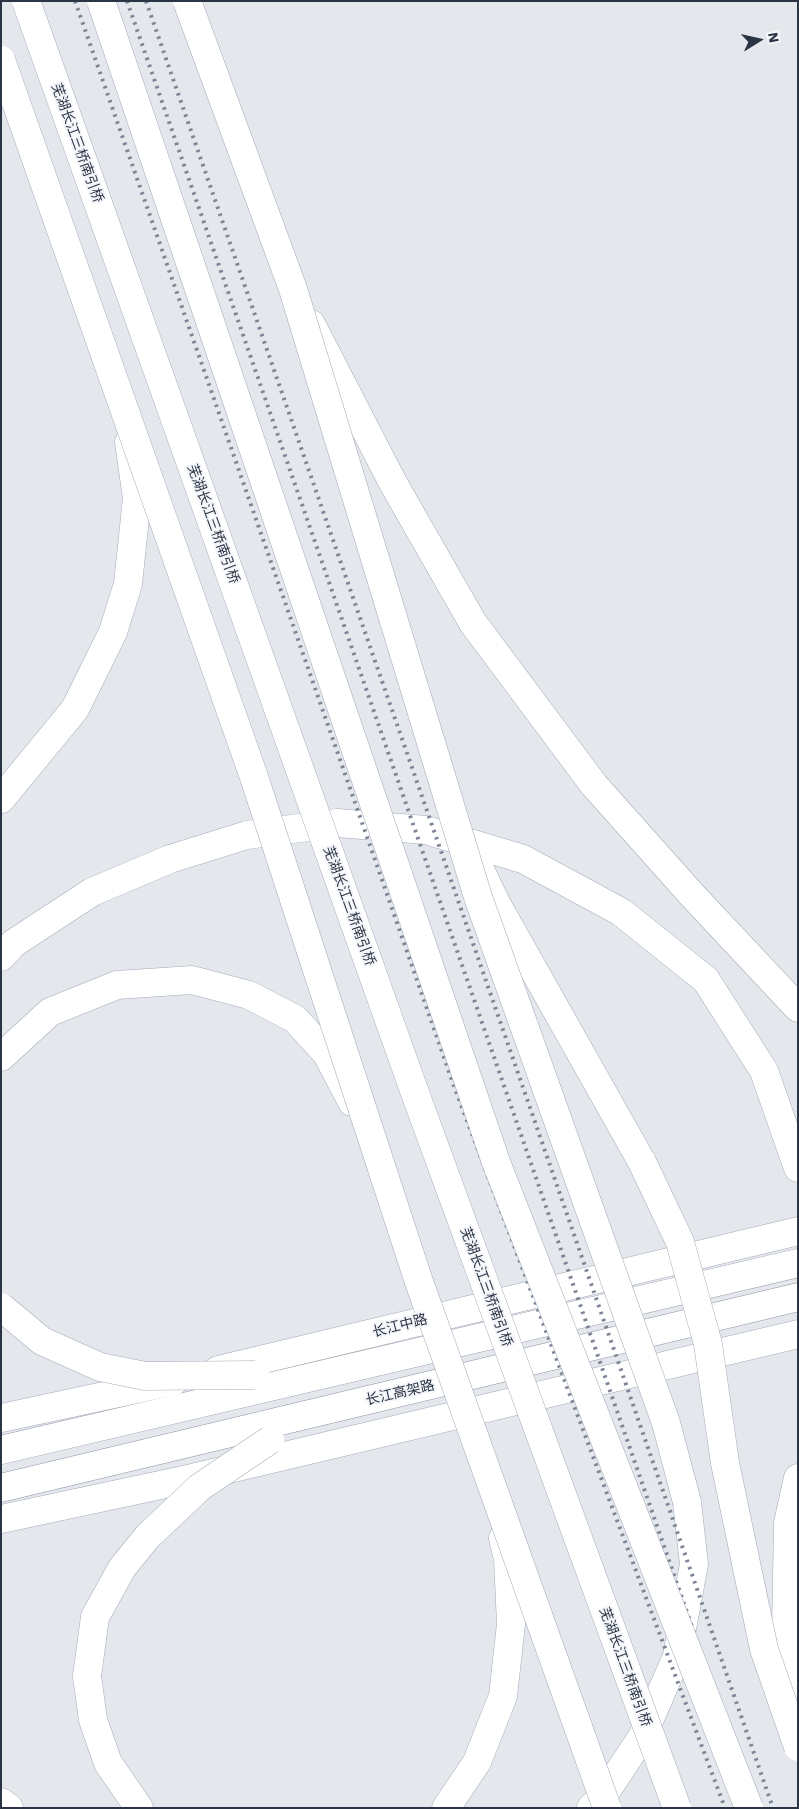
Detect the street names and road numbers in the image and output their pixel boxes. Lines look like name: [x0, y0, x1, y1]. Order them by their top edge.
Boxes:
street label: 芜湖长江三桥南引桥: [48, 81, 106, 205]
street label: 芜湖长江三桥南引桥: [184, 462, 242, 586]
street label: 芜湖长江三桥南引桥: [320, 844, 378, 968]
street label: 芜湖长江三桥南引桥: [457, 1225, 515, 1349]
street label: 长江中路: [371, 1311, 429, 1341]
street label: 长江高架路: [364, 1377, 436, 1409]
street label: 芜湖长江三桥南引桥: [596, 1605, 654, 1729]

